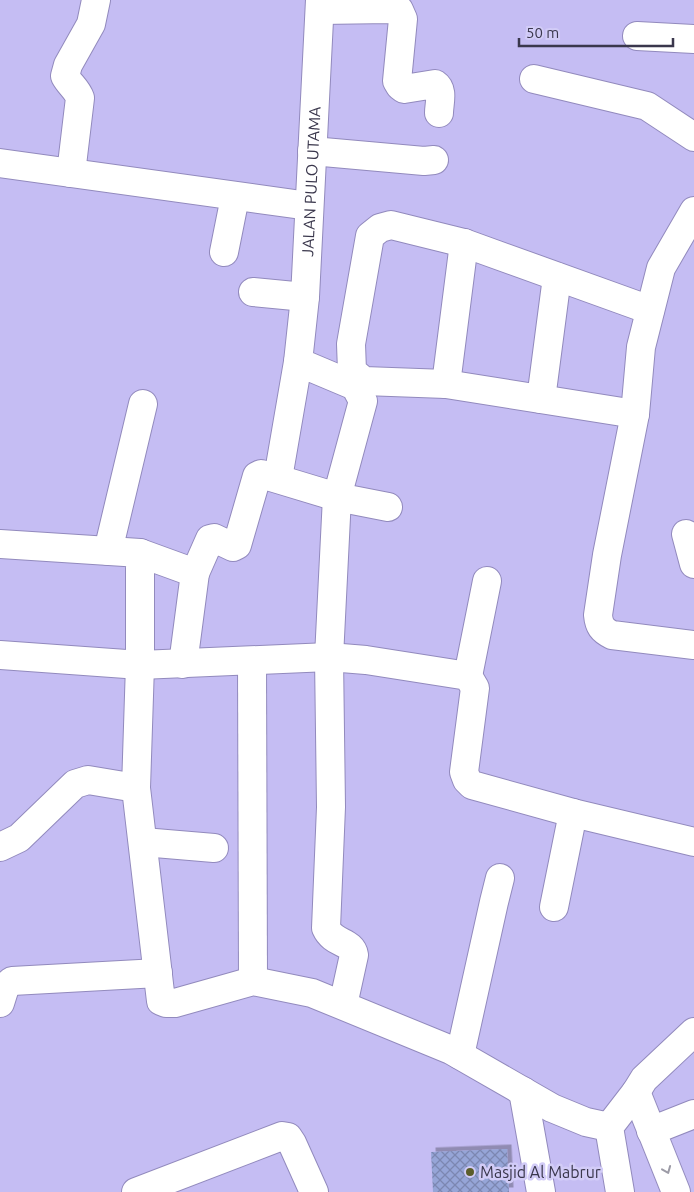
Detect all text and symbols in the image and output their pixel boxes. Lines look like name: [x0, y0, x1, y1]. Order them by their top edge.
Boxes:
scale bar: [519, 15, 673, 47]
text: 50 m: [526, 24, 559, 41]
street label: JALAN PULO UTAMA: [298, 105, 324, 257]
place label: Masjid Al Mabrur: [480, 1163, 601, 1181]
one-way arrow: [661, 1165, 671, 1174]
marker: Masjid Al Mabrur: [464, 1166, 476, 1178]

